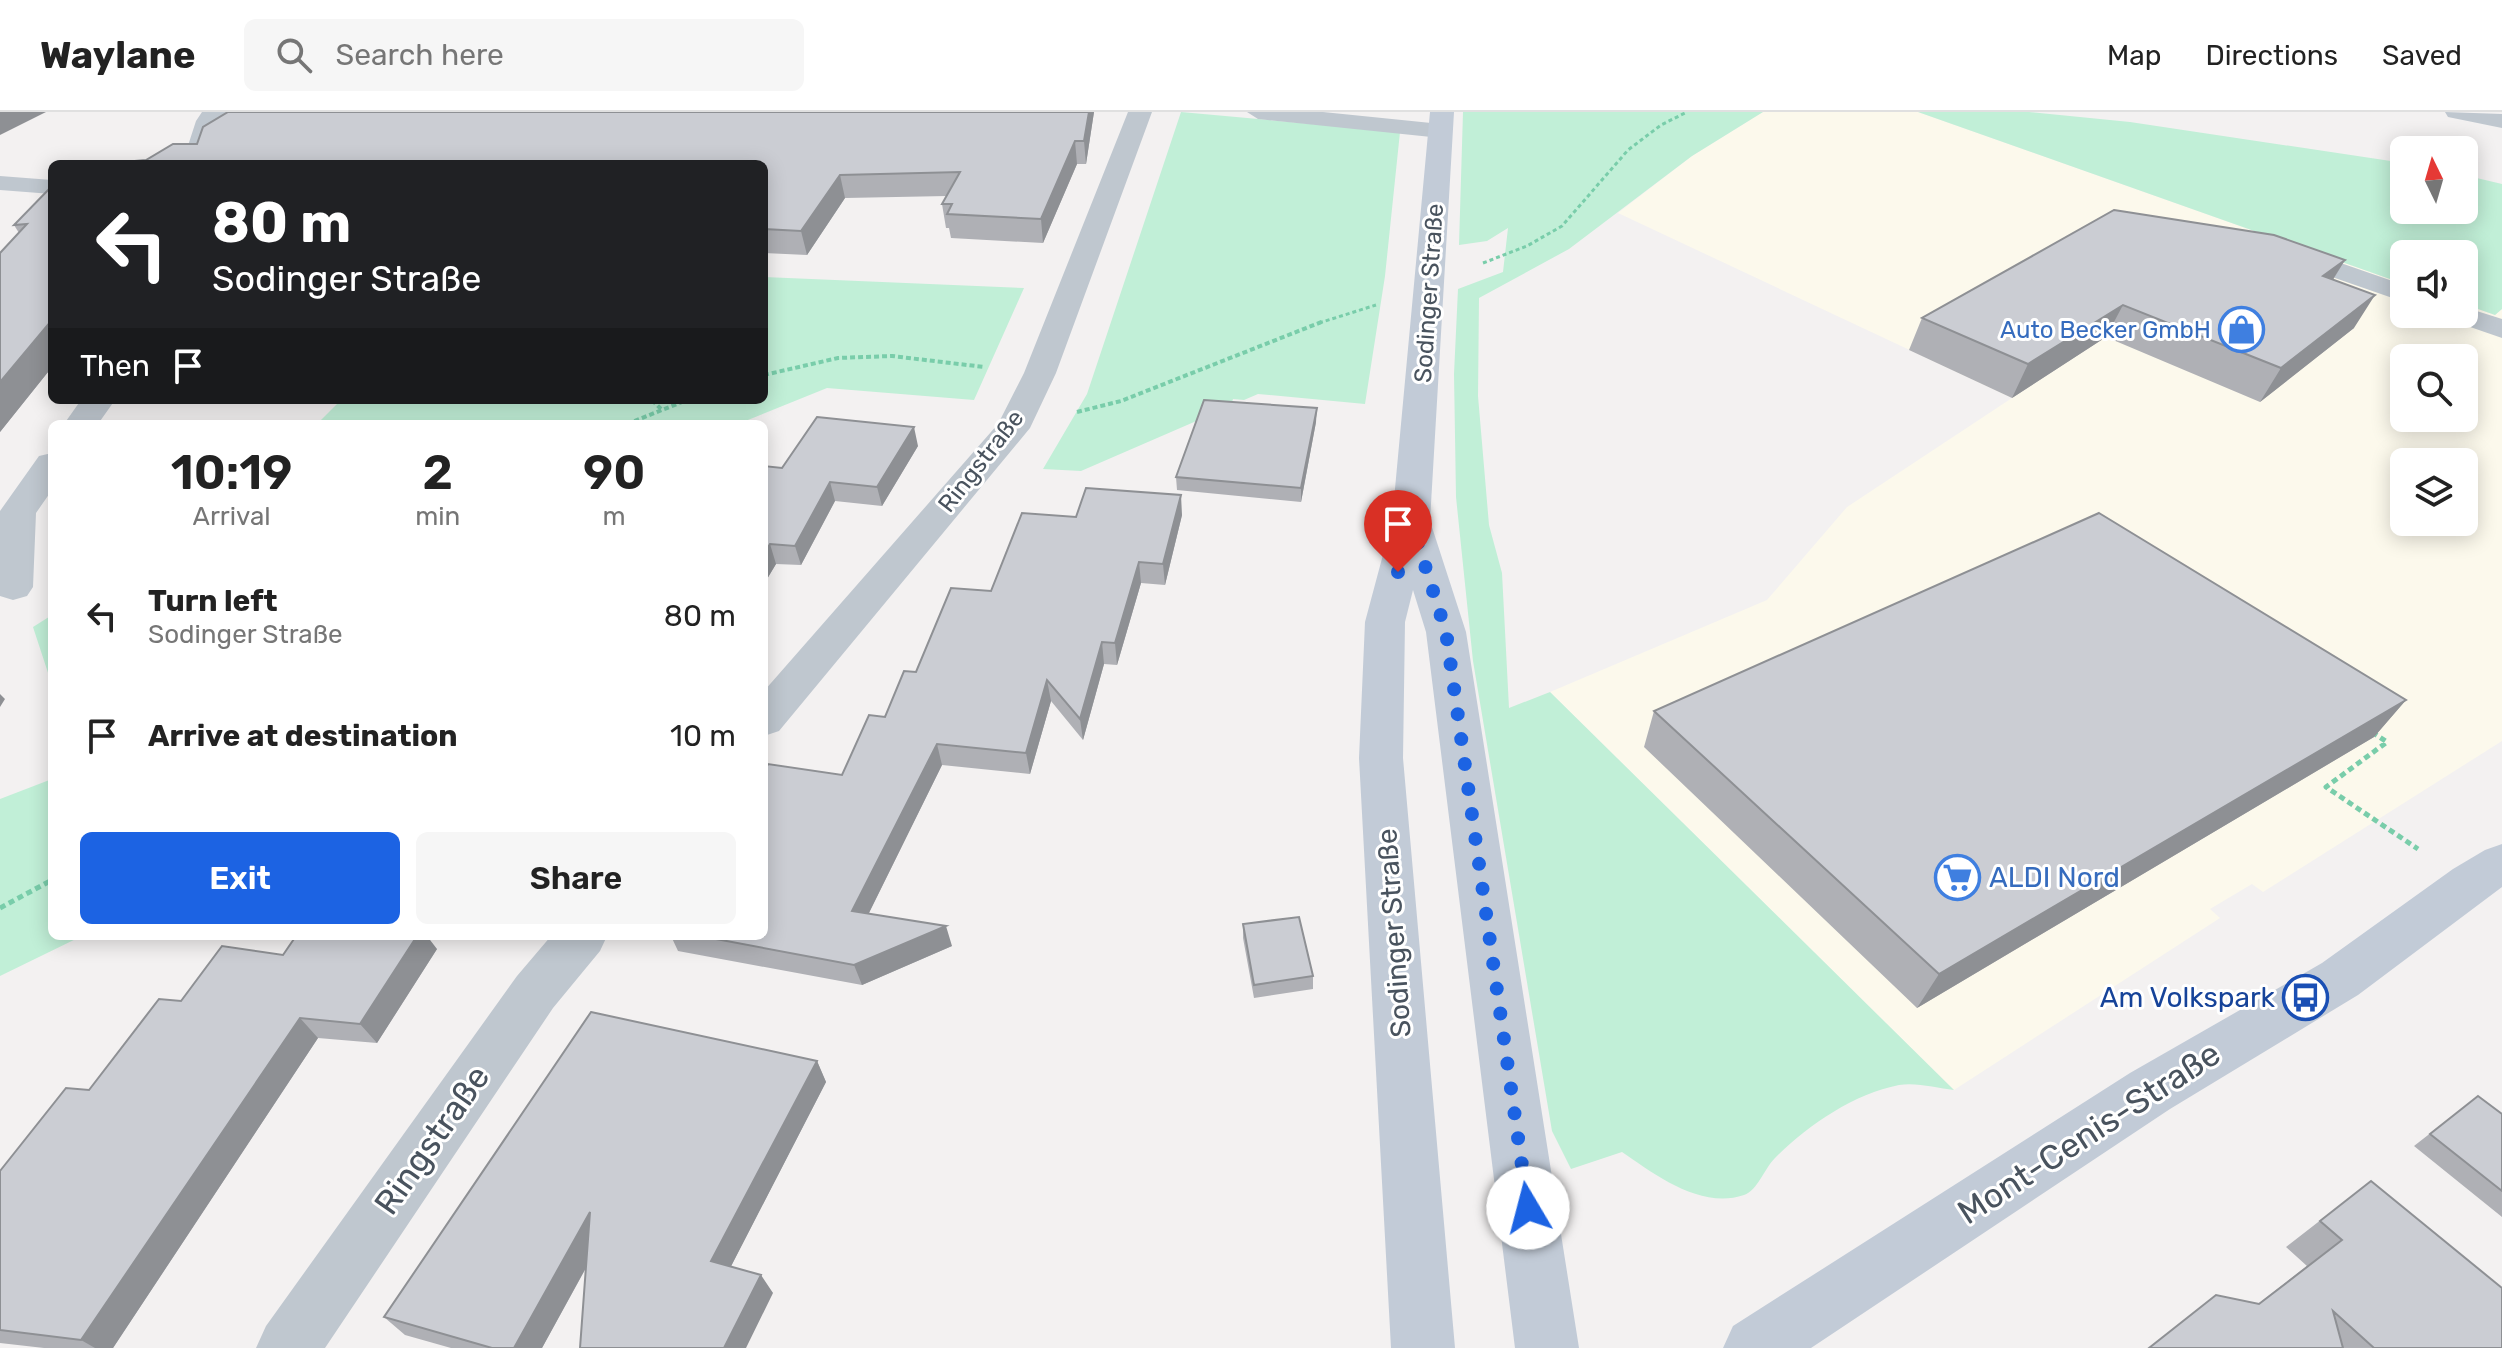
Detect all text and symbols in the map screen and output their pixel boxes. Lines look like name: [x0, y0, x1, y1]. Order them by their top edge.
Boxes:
search box: [244, 19, 804, 91]
text: Waylane: [40, 32, 196, 78]
icon: search: [272, 33, 316, 77]
text: Search here: [336, 37, 504, 73]
text: Map: [2107, 39, 2161, 72]
text: Directions: [2205, 39, 2338, 72]
text: Saved: [2382, 39, 2462, 72]
north arrow: [2390, 136, 2478, 224]
map controls: [2390, 136, 2478, 536]
text: 80 m: [212, 190, 351, 256]
icon: left: [80, 192, 184, 296]
street label: Sodinger Straße: [1409, 202, 1449, 384]
button: sound: [2390, 240, 2478, 328]
text: Sodinger Straße: [212, 257, 481, 300]
shop icon: Auto Becker GmbH: [2218, 306, 2266, 354]
place label: Auto Becker GmbH: [2000, 316, 2211, 344]
icon: arrive: [166, 344, 210, 388]
button: search: [2390, 344, 2478, 432]
text: Then: [80, 348, 150, 384]
street label: Ringstraße: [932, 404, 1030, 518]
text: 10:19: [171, 444, 293, 501]
text: 2: [423, 444, 453, 501]
text: 90: [583, 444, 645, 501]
button: layers: [2390, 448, 2478, 536]
pin: [1364, 490, 1432, 572]
text: Arrival: [193, 501, 271, 532]
text: min: [415, 501, 460, 532]
text: m: [603, 501, 626, 532]
icon: arrive: [1376, 502, 1420, 546]
text: Turn left: [148, 583, 278, 619]
icon: left: [80, 594, 124, 638]
text: 80 m: [664, 598, 736, 634]
text: Sodinger Straße: [148, 619, 343, 650]
icon: arrive: [80, 714, 124, 758]
text: Arrive at destination: [148, 718, 458, 754]
text: 10 m: [670, 718, 736, 754]
street label: Sodinger Straße: [1370, 827, 1418, 1039]
button: Exit: [80, 832, 400, 924]
button: Share: [416, 832, 736, 924]
supermarket icon: ALDI Nord: [1934, 853, 1982, 901]
place label: ALDI Nord: [1989, 861, 2120, 894]
bus stop icon: Am Volkspark: [2282, 973, 2330, 1021]
place label: Am Volkspark: [2100, 981, 2276, 1014]
street label: Mont-Cenis-Straße: [1950, 1033, 2228, 1233]
street label: Ringstraße: [366, 1058, 498, 1222]
position arrow: [1486, 1166, 1570, 1250]

